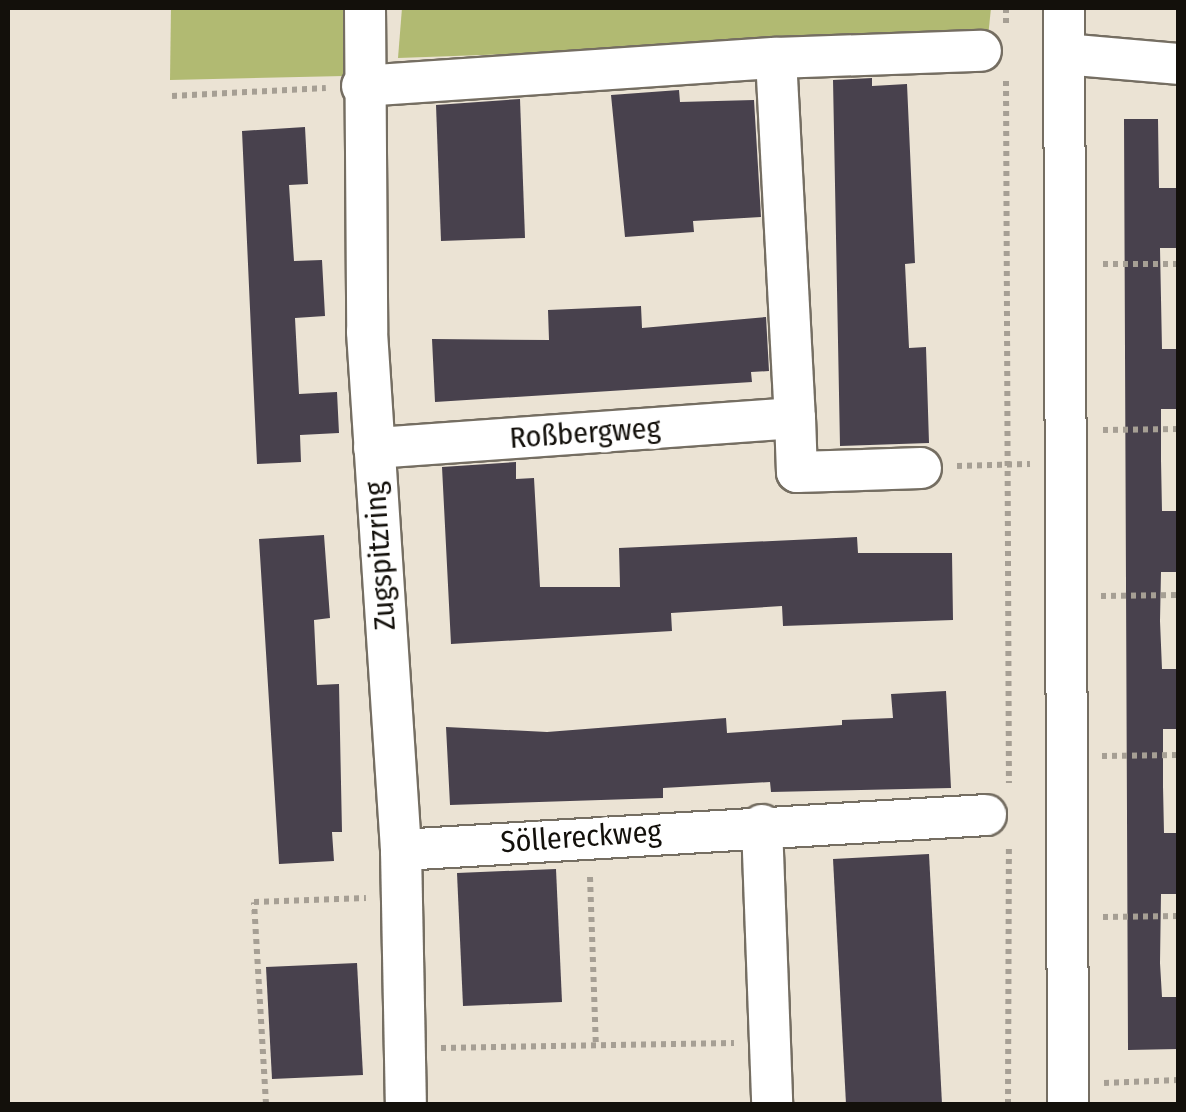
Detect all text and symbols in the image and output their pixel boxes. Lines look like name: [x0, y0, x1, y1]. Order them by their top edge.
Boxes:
street label: Roßbergweg: [508, 410, 662, 456]
street label: Zugspitzring: [357, 480, 403, 632]
street label: Söllereckweg: [499, 813, 663, 861]

